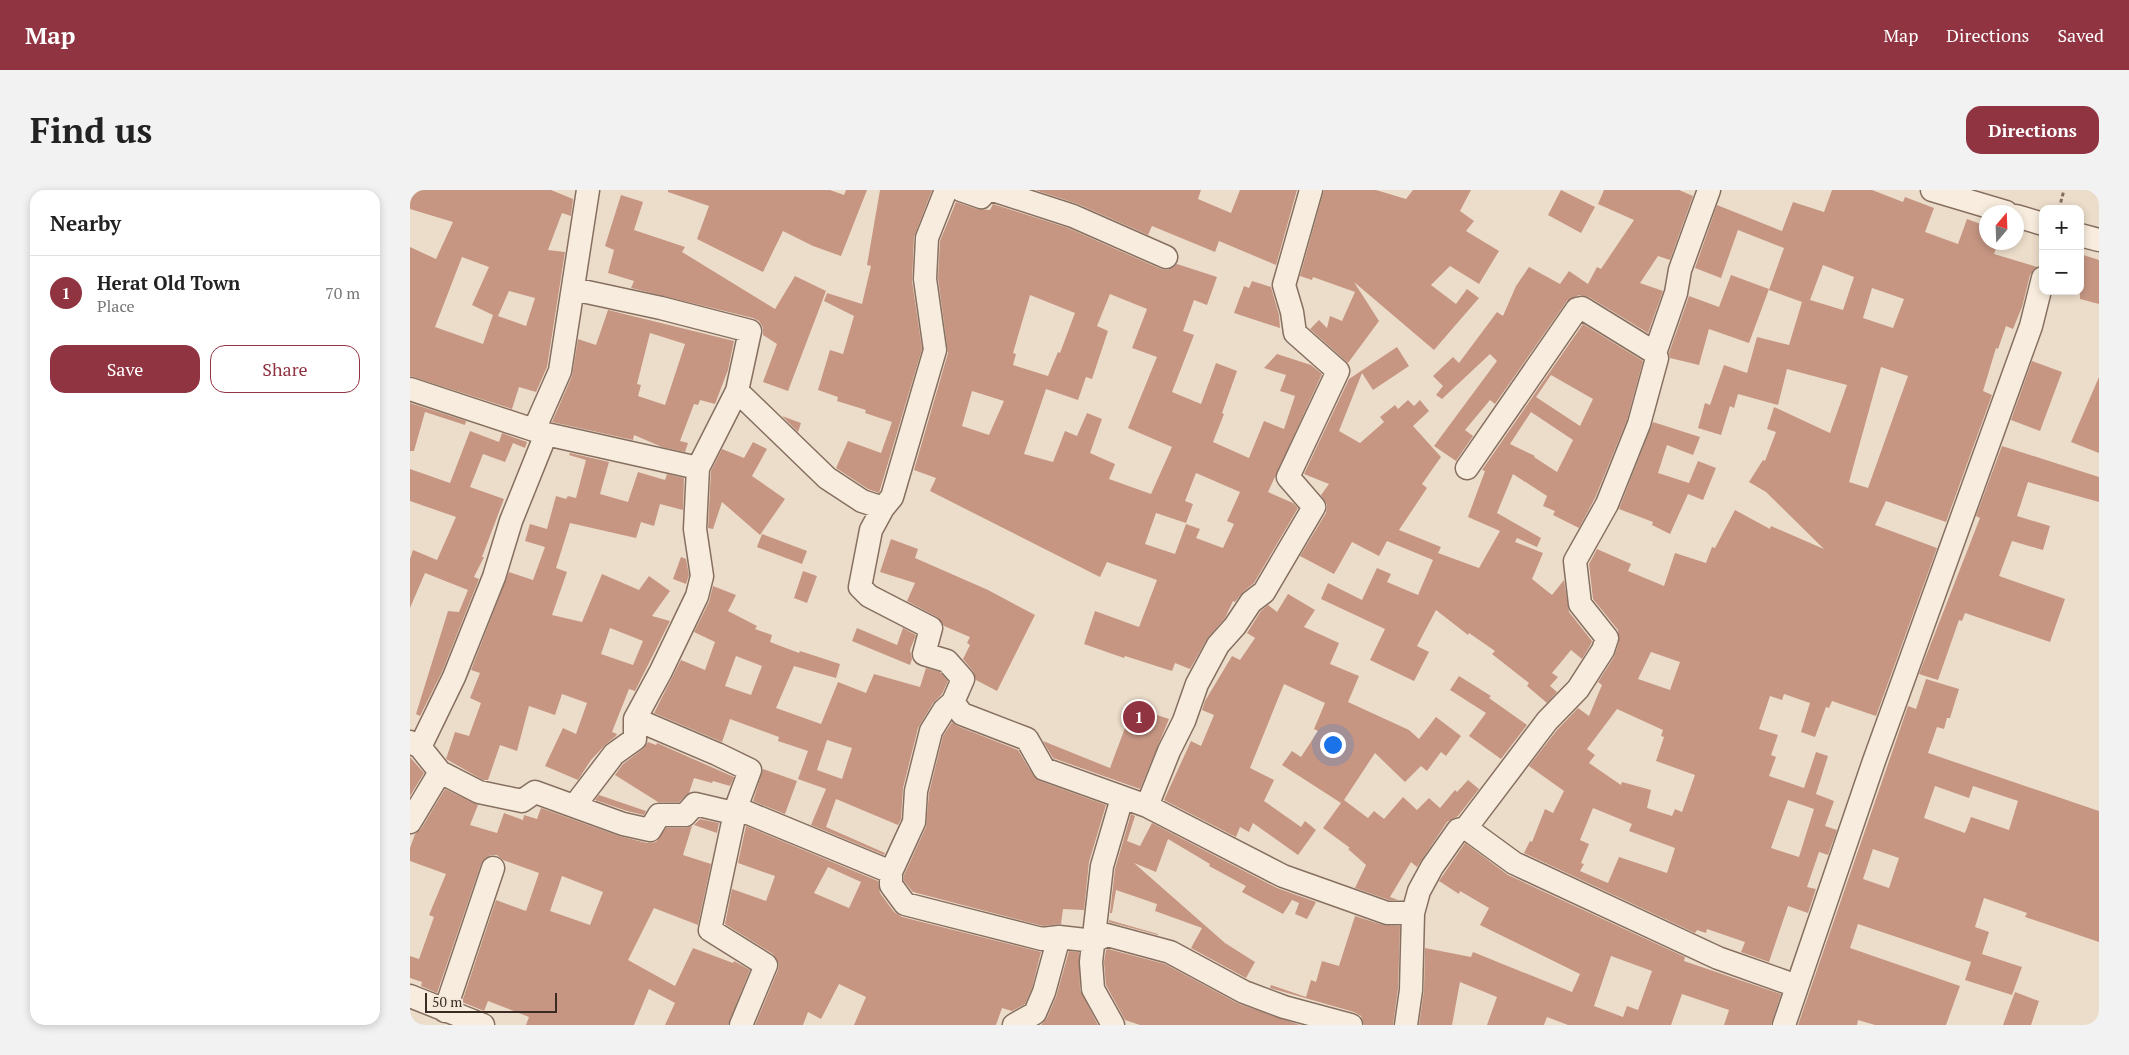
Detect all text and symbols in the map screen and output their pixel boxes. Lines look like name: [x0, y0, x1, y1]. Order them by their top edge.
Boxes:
text: Map: [25, 19, 75, 51]
text: Map: [1883, 23, 1918, 47]
text: Directions: [1946, 23, 2029, 47]
text: Saved: [2057, 23, 2104, 47]
button: Directions: [1966, 106, 2099, 154]
text: Find us: [30, 107, 152, 153]
north arrow: [1979, 205, 2024, 250]
map controls: [2039, 205, 2084, 295]
button: +: [2039, 205, 2084, 250]
text: Nearby: [50, 209, 121, 237]
button: −: [2039, 250, 2084, 295]
text: Herat Old Town: [97, 270, 240, 295]
text: 1: [61, 282, 71, 304]
text: 70 m: [325, 282, 360, 304]
text: Place: [97, 295, 135, 317]
button: Save: [50, 345, 200, 393]
button: Share: [210, 345, 360, 393]
pin: 1: [1123, 698, 1155, 736]
your location: [1320, 732, 1346, 758]
scale bar: [425, 990, 558, 1013]
text: 50 m: [432, 992, 462, 1011]

